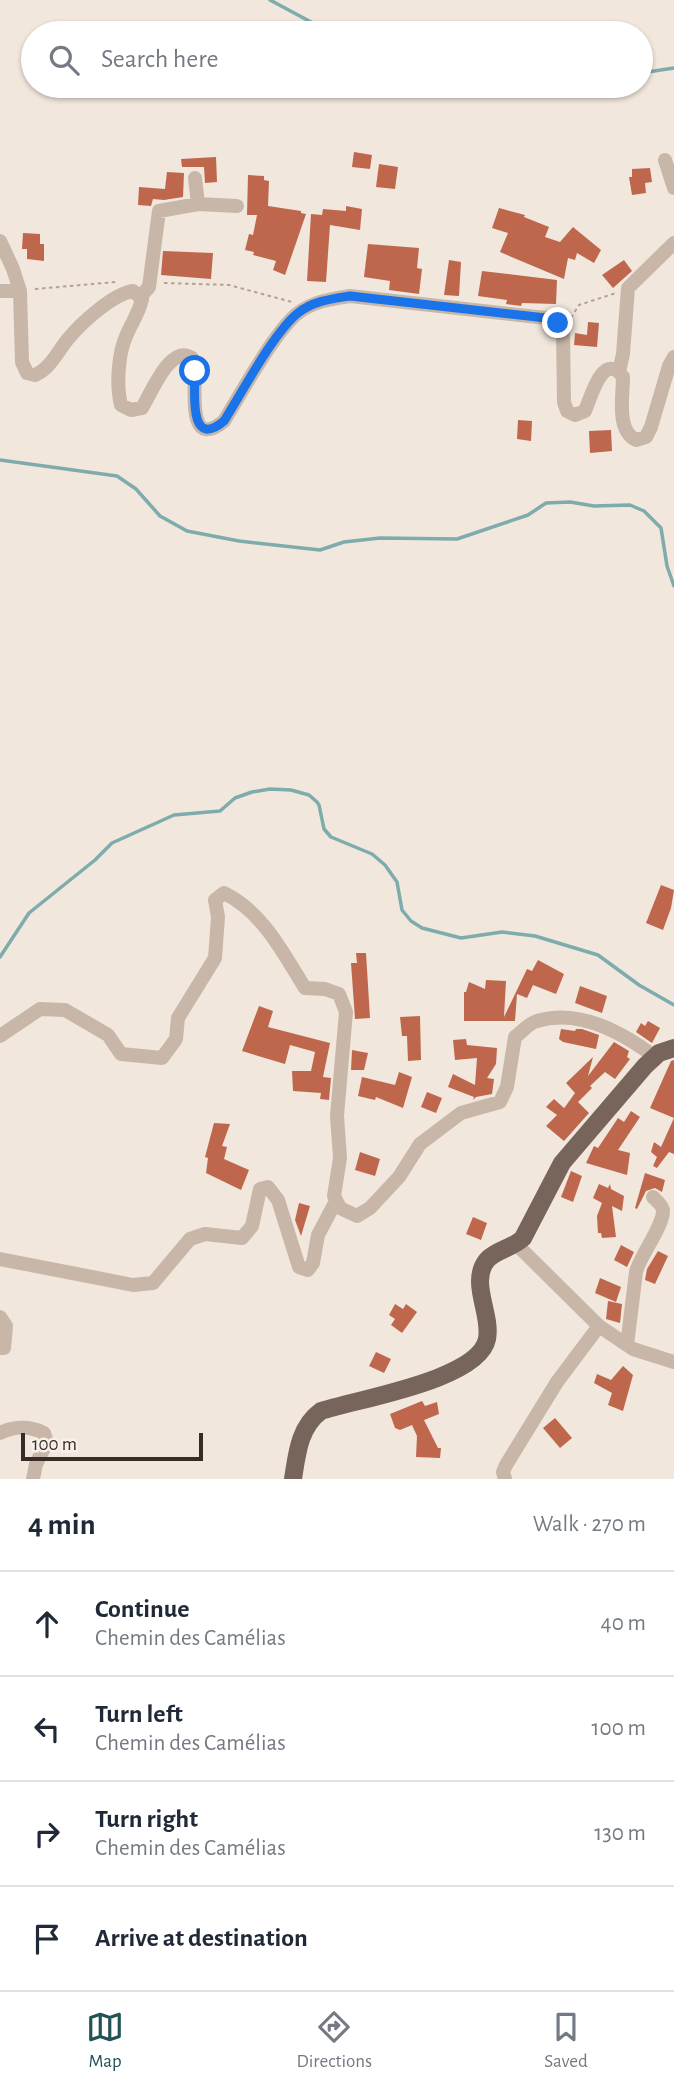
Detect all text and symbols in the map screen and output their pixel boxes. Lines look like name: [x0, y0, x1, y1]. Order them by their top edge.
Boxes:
search box: [21, 21, 653, 98]
icon: search: [45, 41, 83, 79]
text: Search here: [101, 46, 219, 72]
route end: [542, 307, 573, 338]
route start: [179, 355, 210, 386]
scale bar: [21, 1430, 203, 1462]
text: 100 m: [32, 1435, 77, 1454]
text: 4 min: [28, 1510, 96, 1540]
text: Walk · 270 m: [533, 1513, 646, 1536]
text: Continue: [95, 1596, 190, 1622]
icon: ahead: [28, 1605, 66, 1643]
text: 40 m: [601, 1612, 646, 1635]
text: Chemin des Camélias: [95, 1627, 286, 1650]
text: Turn left: [95, 1701, 183, 1727]
icon: left: [28, 1710, 66, 1748]
text: 100 m: [592, 1717, 646, 1740]
text: Chemin des Camélias: [95, 1732, 286, 1755]
text: Turn right: [95, 1806, 198, 1832]
icon: right: [28, 1815, 66, 1853]
text: 130 m: [594, 1822, 646, 1845]
text: Chemin des Camélias: [95, 1837, 286, 1860]
icon: arrive: [28, 1920, 66, 1958]
text: Arrive at destination: [95, 1925, 308, 1951]
tab: Map: [86, 2008, 124, 2073]
tab: Directions: [296, 2008, 372, 2073]
tab: Saved: [544, 2008, 588, 2073]

